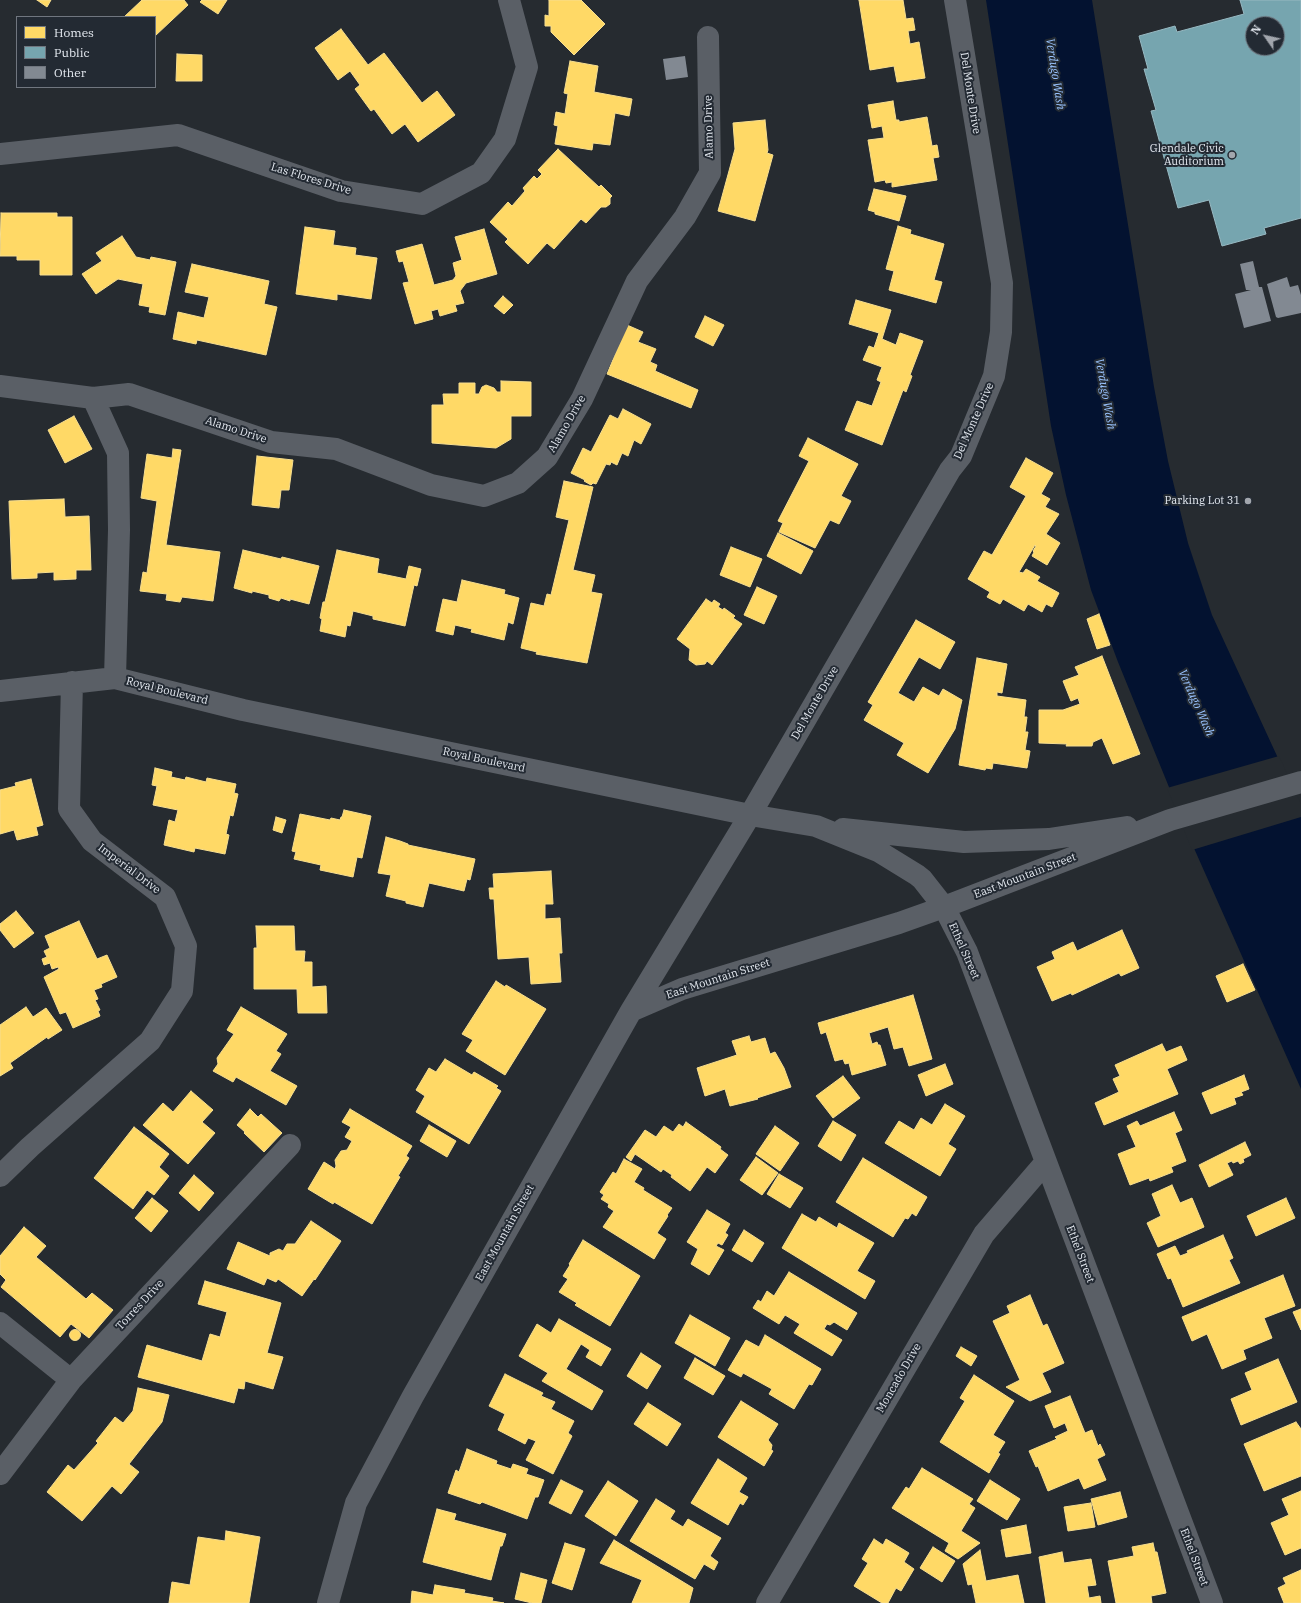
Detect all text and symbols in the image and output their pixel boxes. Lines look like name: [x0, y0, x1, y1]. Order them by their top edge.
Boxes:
legend: [16, 16, 156, 88]
north arrow: [1245, 16, 1285, 56]
text: N: [1248, 22, 1264, 37]
text: Homes: [54, 25, 94, 40]
water label: Verdugo Wash: [1042, 37, 1068, 111]
text: Public: [54, 45, 90, 60]
street label: Del Monte Drive: [957, 51, 983, 135]
text: Other: [54, 65, 86, 80]
street label: Alamo Drive: [702, 95, 716, 159]
place label: Glendale Civic Auditorium: [1150, 142, 1224, 168]
marker: Glendale Civic Auditorium: [1227, 150, 1237, 160]
street label: Las Flores Drive: [269, 161, 353, 197]
water label: Verdugo Wash: [1092, 357, 1118, 431]
street label: Del Monte Drive: [951, 381, 997, 461]
street label: Alamo Drive: [545, 393, 589, 455]
street label: Alamo Drive: [204, 414, 268, 446]
place label: Parking Lot 31: [1165, 494, 1240, 508]
marker: Parking Lot 31: [1243, 496, 1253, 506]
street label: Del Monte Drive: [789, 664, 841, 742]
water label: Verdugo Wash: [1175, 667, 1217, 739]
street label: Royal Boulevard: [125, 674, 209, 708]
street label: Royal Boulevard: [442, 745, 526, 775]
street label: Imperial Drive: [95, 841, 163, 897]
street label: East Mountain Street: [972, 850, 1078, 902]
street label: Ethel Street: [946, 921, 982, 981]
street label: East Mountain Street: [664, 956, 772, 1002]
street label: East Mountain Street: [473, 1182, 537, 1284]
street label: Ethel Street: [1063, 1223, 1097, 1285]
street label: Torres Drive: [113, 1277, 167, 1333]
street label: Moncado Drive: [874, 1341, 924, 1415]
street label: Ethel Street: [1177, 1526, 1211, 1588]

